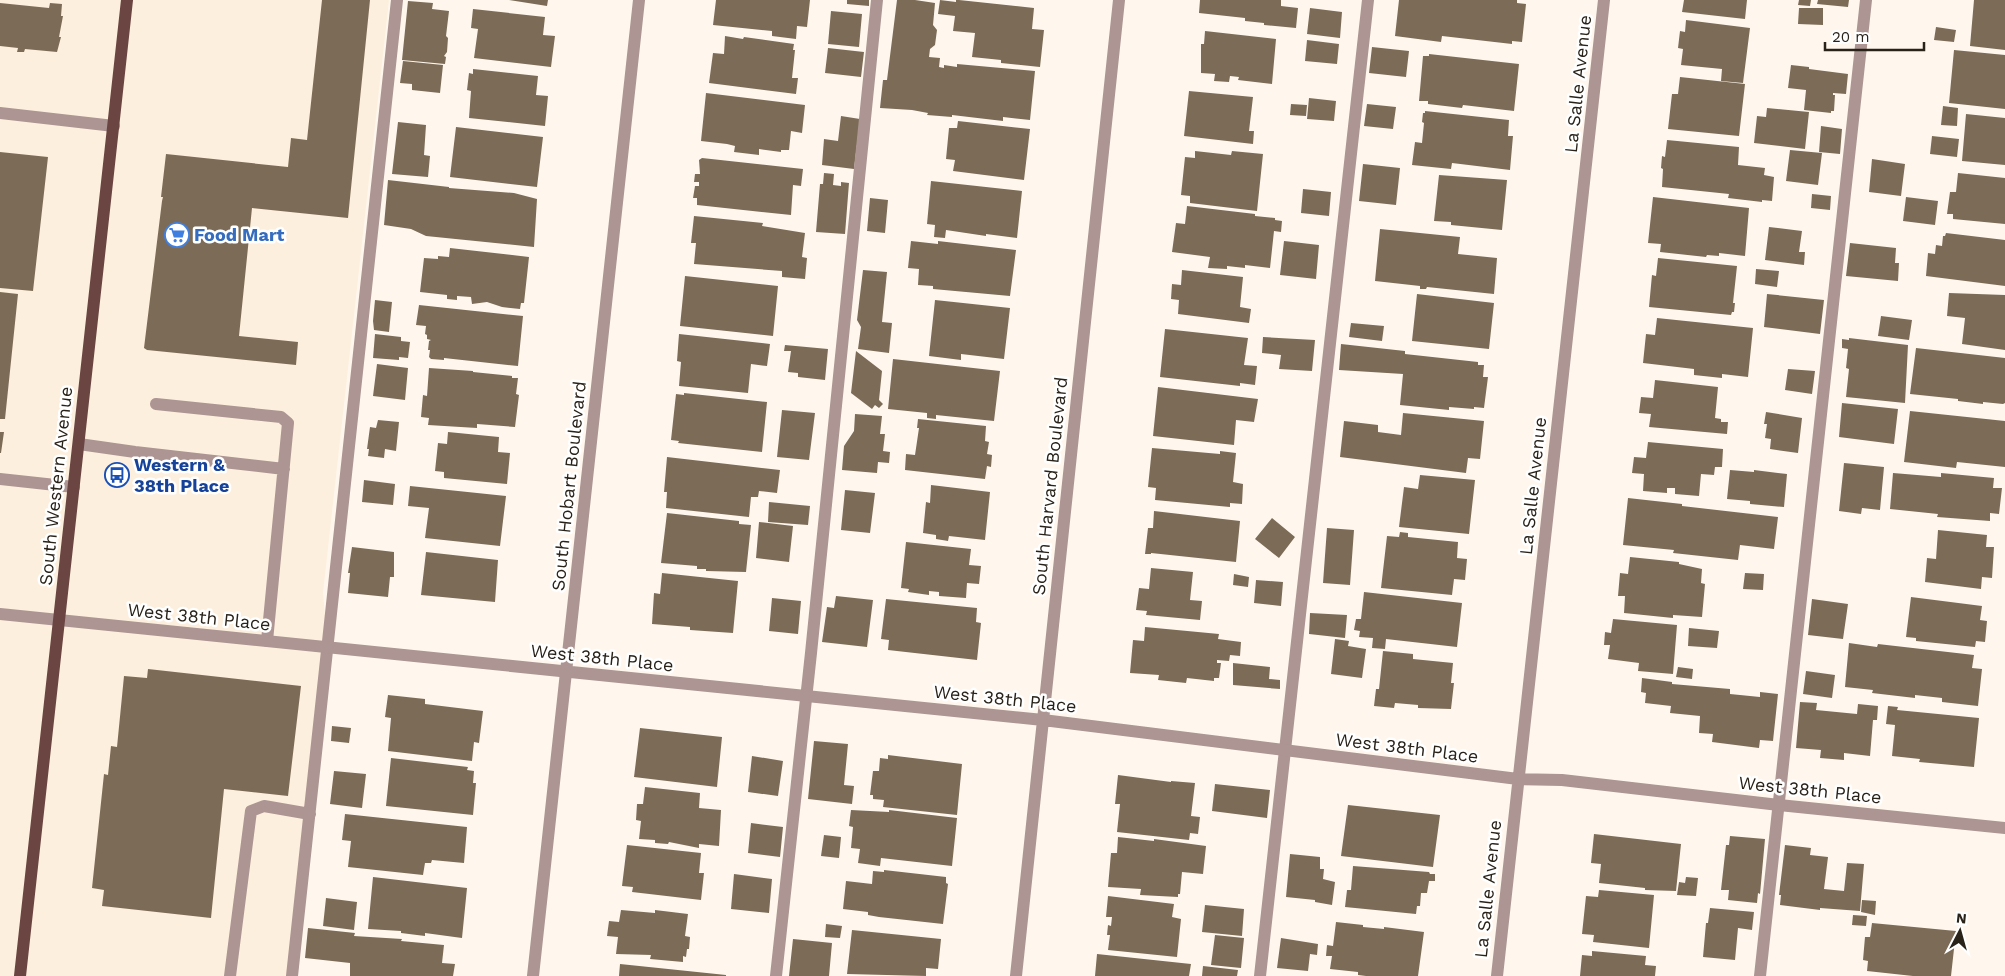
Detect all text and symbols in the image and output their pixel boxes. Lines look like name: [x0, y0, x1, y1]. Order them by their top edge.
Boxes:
street label: La Salle Avenue: [1560, 14, 1595, 154]
scale bar: [1825, 20, 1924, 52]
text: 20 m: [1832, 28, 1870, 46]
supermarket icon: Food Mart: [164, 222, 190, 248]
place label: Food Mart: [194, 224, 284, 245]
street label: South Harvard Boulevard: [1028, 376, 1071, 596]
street label: South Hobart Boulevard: [547, 380, 590, 592]
street label: South Western Avenue: [35, 385, 76, 586]
street label: La Salle Avenue: [1515, 416, 1550, 556]
place label: Western & 38th Place: [134, 454, 229, 496]
bus stop icon: Western & 38th Place: [104, 462, 130, 488]
street label: West 38th Place: [126, 599, 272, 634]
street label: West 38th Place: [529, 640, 675, 675]
street label: West 38th Place: [932, 681, 1078, 716]
street label: West 38th Place: [1334, 728, 1480, 767]
street label: West 38th Place: [1737, 772, 1883, 807]
street label: La Salle Avenue: [1470, 819, 1505, 959]
north arrow: [1935, 906, 1985, 956]
text: N: [1955, 910, 1967, 927]

